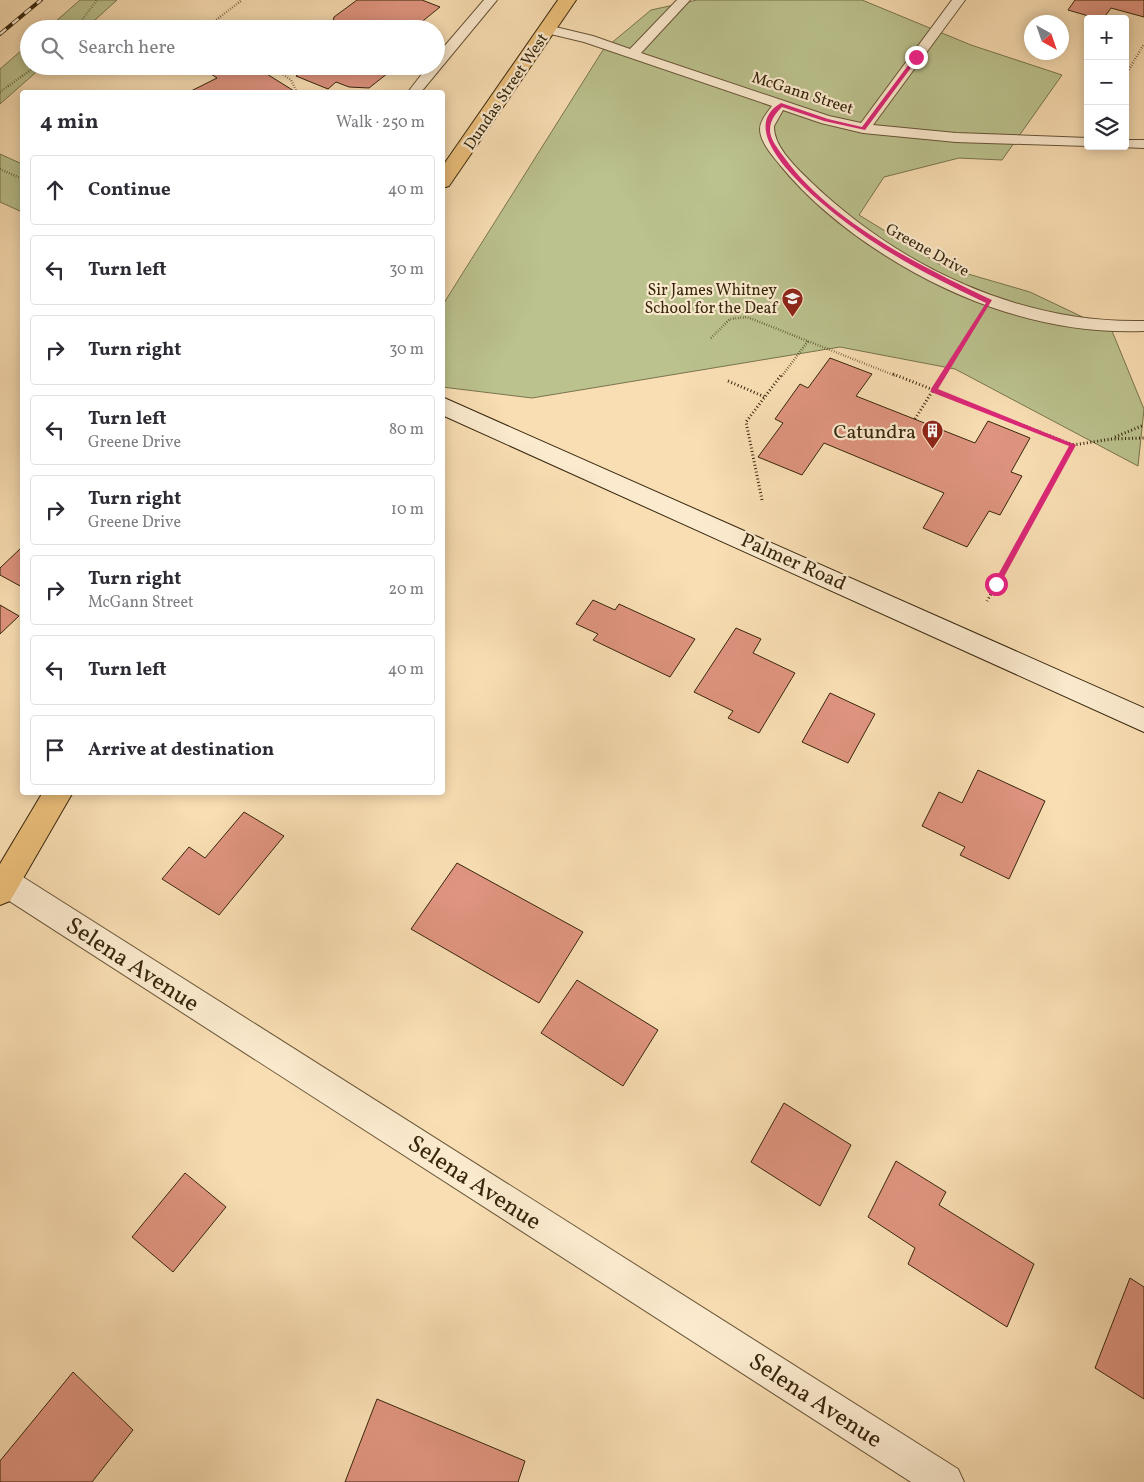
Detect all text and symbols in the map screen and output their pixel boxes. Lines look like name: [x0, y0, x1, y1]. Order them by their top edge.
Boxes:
north arrow: [1024, 15, 1069, 60]
map controls: [1084, 15, 1129, 150]
button: +: [1084, 15, 1129, 60]
search box: [20, 20, 445, 75]
street label: Dundas Street West: [459, 29, 554, 155]
icon: search: [38, 34, 66, 62]
text: Search here: [78, 35, 175, 61]
route end: [905, 46, 928, 69]
button: −: [1084, 60, 1129, 105]
street label: McGann Street: [749, 67, 856, 121]
button: layers: [1084, 105, 1129, 150]
text: 4 min: [40, 108, 99, 137]
text: Walk · 250 m: [336, 112, 425, 134]
icon: ahead: [41, 176, 69, 204]
text: Continue: [88, 177, 171, 203]
text: 40 m: [388, 179, 424, 201]
street label: Greene Drive: [881, 219, 973, 283]
icon: left: [41, 256, 69, 284]
text: Turn left: [88, 257, 167, 283]
text: 30 m: [389, 259, 424, 281]
place label: Sir James Whitney School for the Deaf: [645, 280, 779, 320]
school or university icon: Sir James Whitney School for the Deaf: [781, 286, 805, 317]
icon: right: [41, 336, 69, 364]
text: Turn right: [88, 337, 181, 363]
text: 30 m: [389, 339, 424, 361]
text: Turn left: [88, 406, 167, 432]
icon: left: [41, 416, 69, 444]
text: 80 m: [389, 419, 424, 441]
place label: Catundra: [833, 419, 916, 447]
building icon: Catundra: [920, 419, 944, 450]
text: Greene Drive: [88, 432, 181, 454]
text: Turn right: [88, 486, 181, 512]
icon: right: [41, 496, 69, 524]
text: 10 m: [391, 499, 424, 521]
text: Greene Drive: [88, 512, 181, 534]
street label: Palmer Road: [736, 527, 850, 598]
text: Turn right: [88, 566, 181, 592]
route start: [985, 573, 1008, 596]
icon: right: [41, 576, 69, 604]
text: 20 m: [389, 579, 424, 601]
text: McGann Street: [88, 592, 194, 614]
icon: left: [41, 656, 69, 684]
text: Turn left: [88, 657, 167, 683]
text: 40 m: [388, 659, 424, 681]
icon: arrive: [41, 736, 69, 764]
text: Arrive at destination: [88, 737, 274, 763]
street label: Selena Avenue: [59, 910, 205, 1022]
street label: Selena Avenue: [401, 1128, 547, 1240]
street label: Selena Avenue: [742, 1346, 888, 1458]

